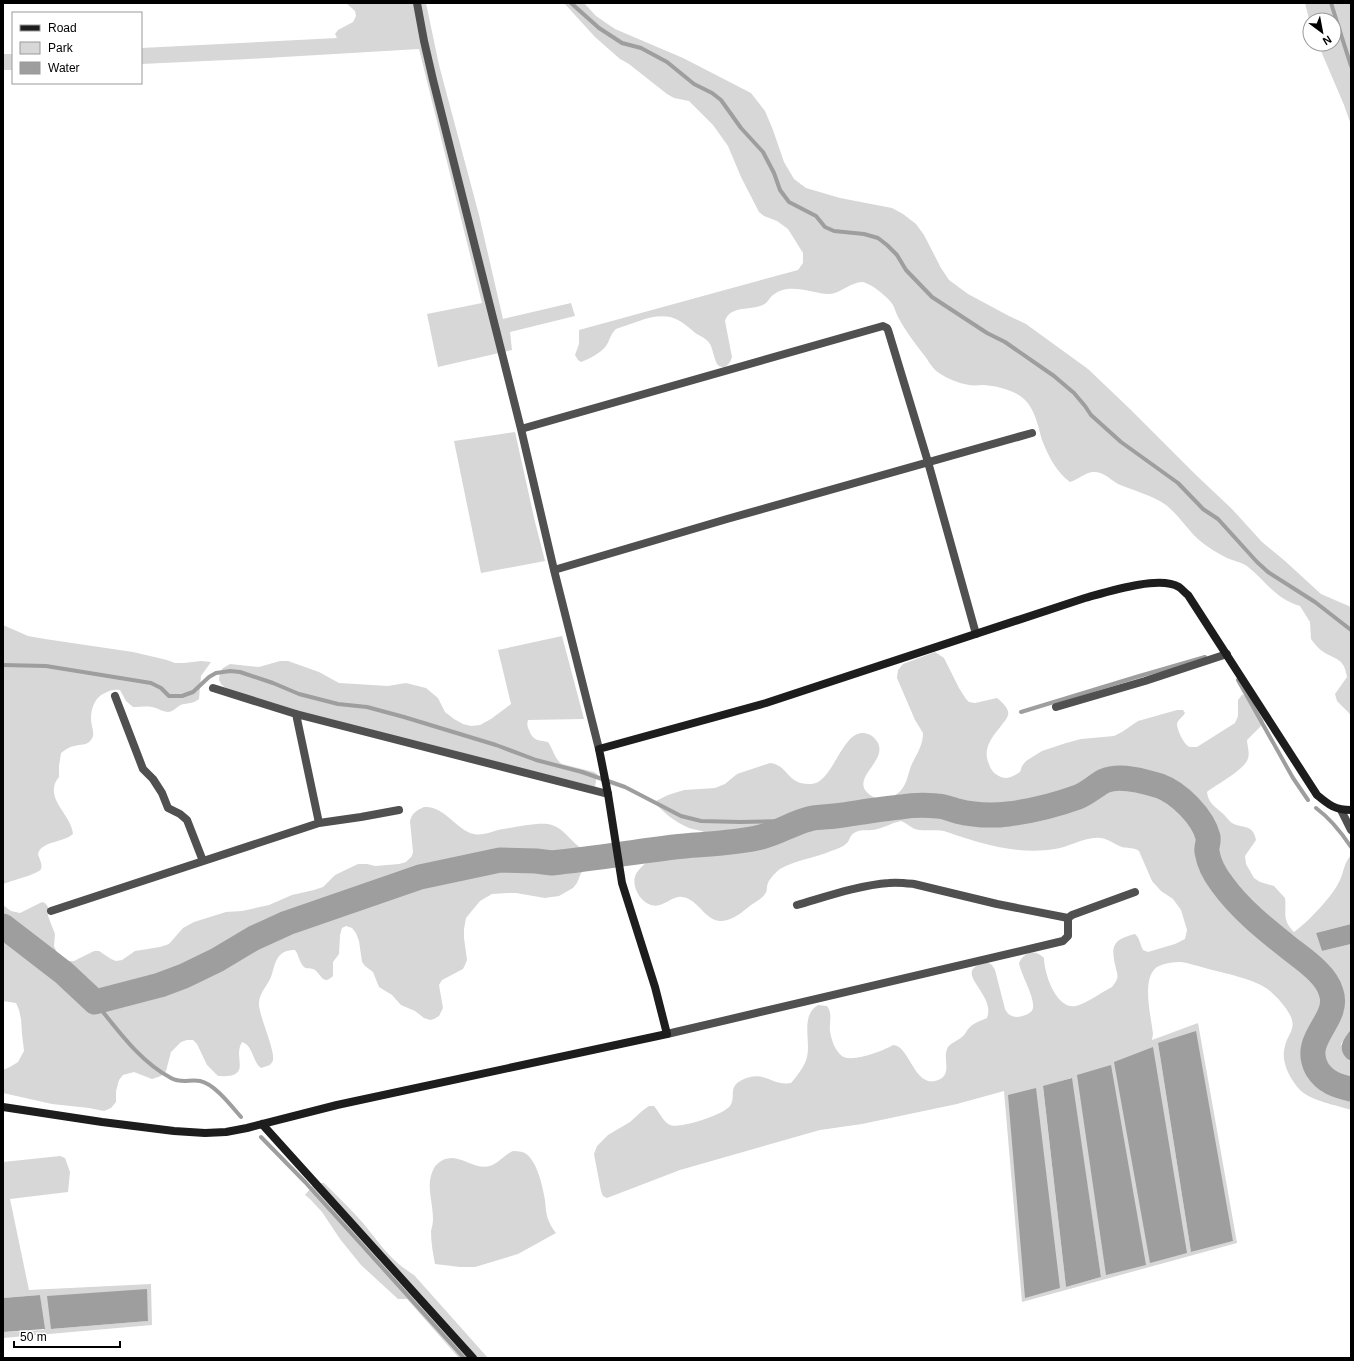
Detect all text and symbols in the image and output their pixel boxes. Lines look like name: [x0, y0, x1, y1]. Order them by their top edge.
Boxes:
legend: [12, 12, 142, 84]
north arrow: [1302, 12, 1342, 52]
text: Road: [48, 21, 77, 35]
text: N: [1321, 33, 1334, 48]
text: Park: [48, 41, 74, 55]
text: Water: [48, 61, 80, 75]
scale bar: [14, 1323, 120, 1349]
text: 50 m: [20, 1330, 47, 1344]

